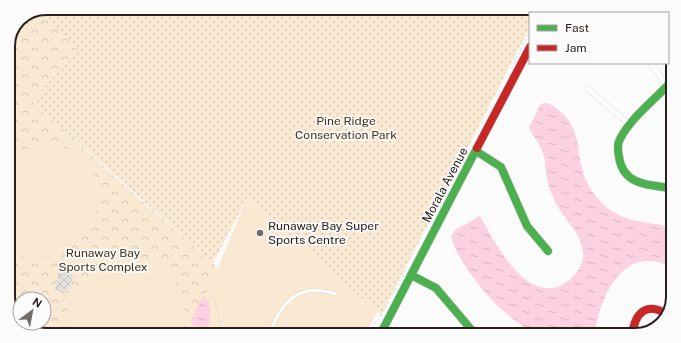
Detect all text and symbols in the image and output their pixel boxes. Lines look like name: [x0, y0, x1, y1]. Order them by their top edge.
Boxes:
legend: [529, 12, 669, 64]
text: Fast: [565, 21, 590, 35]
text: Jam: [565, 41, 587, 55]
park label: Pine Ridge Conservation Park: [295, 114, 397, 142]
street label: Morala Avenue: [419, 145, 471, 225]
place label: Runaway Bay Super Sports Centre: [268, 219, 379, 247]
marker: Runaway Bay Super Sports Centre: [255, 228, 265, 238]
park label: Runaway Bay Sports Complex: [58, 246, 148, 274]
north arrow: [12, 291, 52, 331]
text: N: [30, 295, 44, 310]

